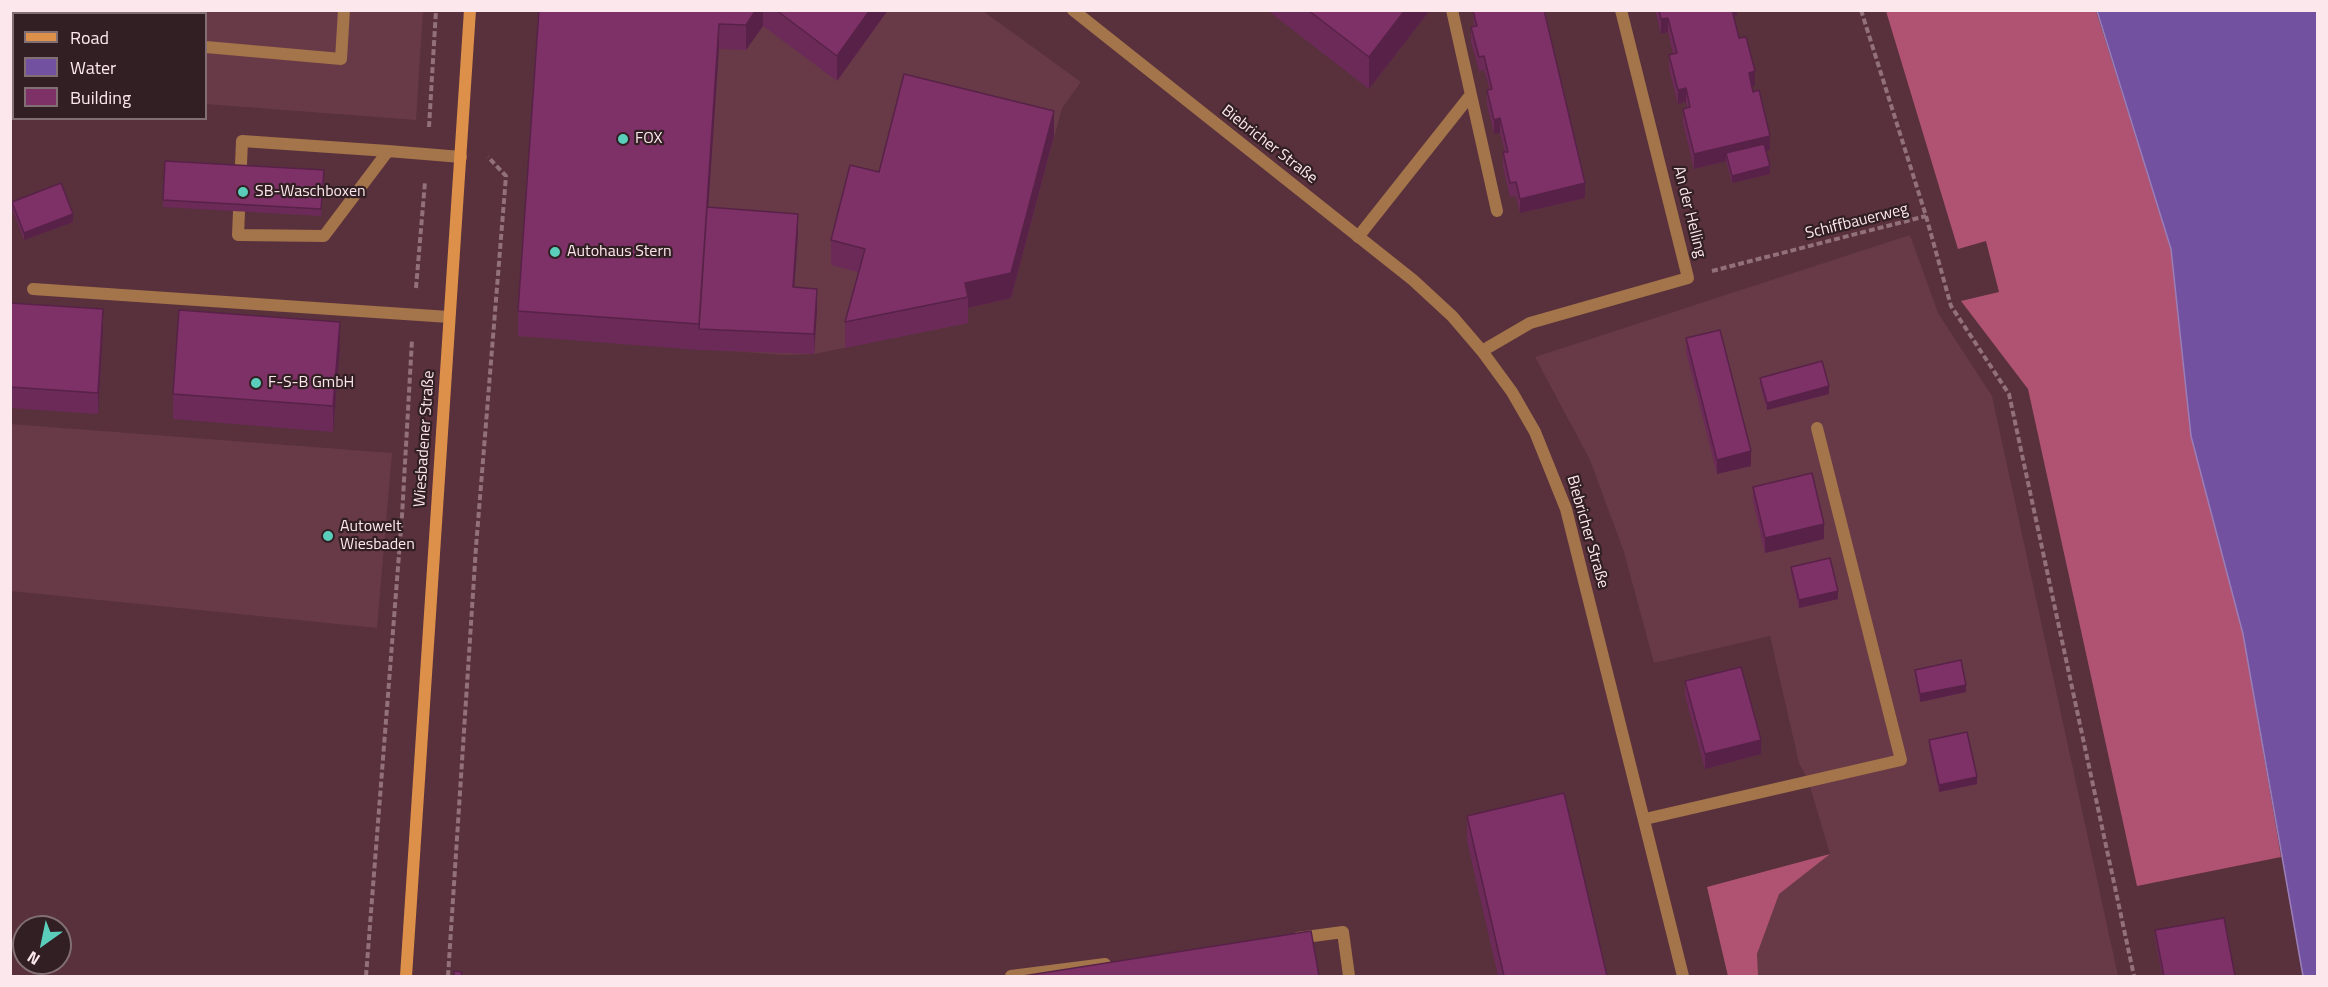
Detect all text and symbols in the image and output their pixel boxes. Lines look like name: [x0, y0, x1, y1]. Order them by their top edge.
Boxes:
legend: [12, 12, 207, 120]
text: Road: [70, 24, 109, 51]
text: Water: [70, 54, 116, 81]
text: Building: [70, 84, 131, 111]
street label: Biebricher Straße: [1217, 102, 1321, 188]
place label: FOX: [635, 129, 662, 149]
marker: FOX: [616, 132, 630, 146]
street label: An der Helling: [1668, 164, 1710, 260]
place label: SB-Waschboxen: [255, 182, 366, 202]
marker: SB-Waschboxen: [236, 185, 250, 199]
street label: Schiffbauerweg: [1804, 200, 1910, 244]
place label: Autohaus Stern: [567, 242, 672, 262]
marker: Autohaus Stern: [548, 245, 562, 259]
street label: Wiesbadener Straße: [411, 370, 439, 508]
place label: F-S-B GmbH: [268, 373, 354, 393]
marker: F-S-B GmbH: [249, 376, 263, 390]
street label: Biebricher Straße: [1562, 473, 1612, 591]
place label: Autowelt Wiesbaden: [340, 517, 415, 555]
marker: Autowelt Wiesbaden: [321, 529, 335, 543]
north arrow: [12, 915, 72, 975]
text: N: [22, 945, 44, 972]

